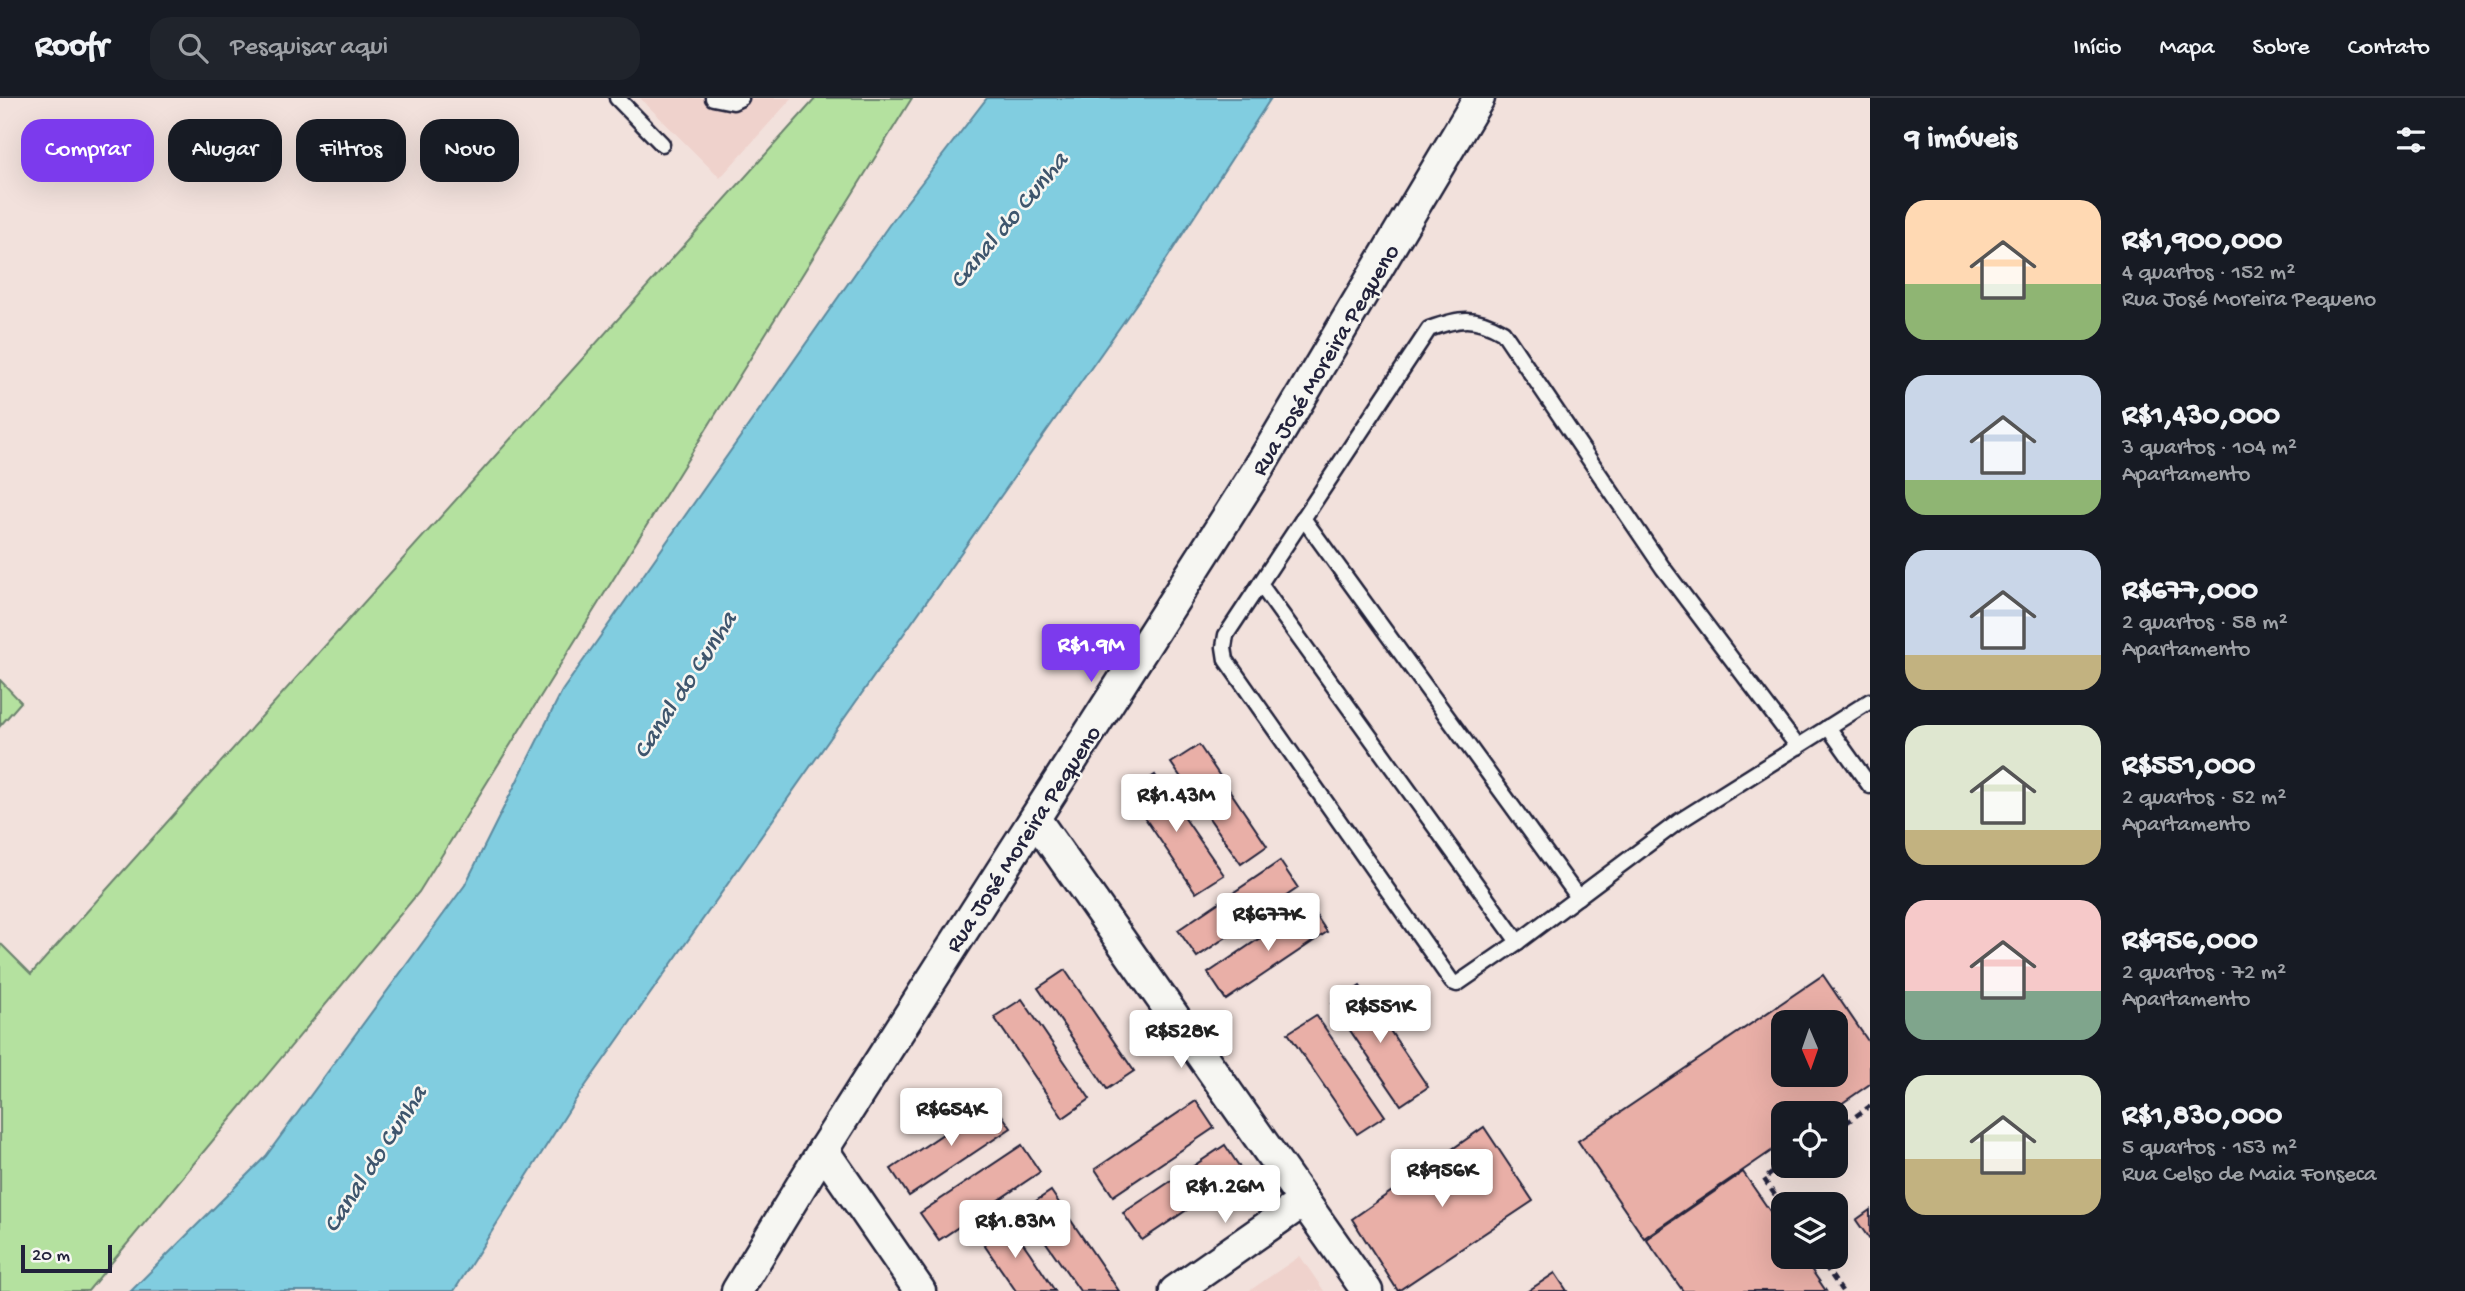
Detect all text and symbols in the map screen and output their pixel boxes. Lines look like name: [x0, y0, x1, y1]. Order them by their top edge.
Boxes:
search box: [150, 17, 640, 80]
text: Roofr: [35, 29, 108, 67]
icon: search: [174, 29, 212, 67]
text: Pesquisar aqui: [230, 33, 388, 64]
text: Início: [2073, 34, 2121, 63]
text: Mapa: [2159, 34, 2215, 63]
text: Sobre: [2253, 34, 2310, 63]
text: Contato: [2348, 34, 2430, 63]
chip: Comprar: [21, 119, 154, 182]
chip: Alugar: [168, 119, 282, 182]
chip: Filtros: [296, 119, 406, 182]
chip: Novo: [420, 119, 519, 182]
icon: filters: [2392, 121, 2430, 159]
text: 9 imóveis: [1905, 123, 2017, 158]
water label: Canal do Cunha: [944, 146, 1078, 297]
text: R$1,900,000: [2122, 225, 2282, 260]
icon: home: [1961, 228, 2045, 312]
street label: Rua José Moreira Pequeno: [1246, 240, 1408, 482]
text: 4 quartos · 152 m²: [2122, 260, 2295, 287]
text: Rua José Moreira Pequeno: [2122, 287, 2376, 314]
text: R$1,430,000: [2122, 400, 2280, 435]
icon: home: [1961, 403, 2045, 487]
text: 3 quartos · 104 m²: [2122, 435, 2297, 462]
text: Apartamento: [2122, 462, 2250, 489]
text: R$677,000: [2122, 575, 2258, 610]
icon: home: [1961, 578, 2045, 662]
water label: Canal do Cunha: [628, 606, 747, 766]
text: 2 quartos · 58 m²: [2122, 610, 2288, 637]
pin: R$1.9M: [1034, 624, 1148, 684]
text: R$1.9M: [1058, 633, 1124, 660]
text: Apartamento: [2122, 637, 2250, 664]
street label: Rua José Moreira Pequeno: [941, 721, 1109, 959]
text: R$551,000: [2122, 750, 2255, 785]
icon: home: [1961, 753, 2045, 837]
pin: R$1.43M: [1111, 774, 1241, 834]
text: R$1.43M: [1137, 783, 1215, 810]
text: 2 quartos · 52 m²: [2122, 785, 2286, 812]
text: Apartamento: [2122, 812, 2250, 839]
pin: R$677K: [1211, 894, 1325, 953]
text: R$677K: [1233, 902, 1303, 929]
text: R$956,000: [2122, 925, 2258, 960]
icon: home: [1961, 928, 2045, 1012]
text: 2 quartos · 72 m²: [2122, 960, 2286, 987]
pin: R$551K: [1323, 986, 1437, 1045]
text: Apartamento: [2122, 987, 2250, 1014]
text: R$551K: [1346, 994, 1414, 1021]
pin: R$528K: [1124, 1010, 1238, 1070]
north arrow: [1771, 1010, 1848, 1087]
map controls: [1771, 1010, 1848, 1269]
text: R$528K: [1145, 1019, 1217, 1046]
water label: Canal do Cunha: [318, 1080, 437, 1240]
pin: R$654K: [894, 1088, 1008, 1148]
text: R$654K: [916, 1097, 986, 1124]
text: R$1,830,000: [2122, 1100, 2282, 1135]
button: locate: [1771, 1101, 1848, 1178]
icon: home: [1961, 1103, 2045, 1187]
text: 5 quartos · 153 m²: [2122, 1135, 2297, 1162]
pin: R$956K: [1385, 1150, 1499, 1209]
text: R$956K: [1407, 1158, 1477, 1185]
text: Rua Celso de Maia Fonseca: [2122, 1162, 2377, 1189]
pin: R$1.26M: [1160, 1166, 1290, 1225]
text: R$1.26M: [1186, 1174, 1264, 1201]
button: layers: [1771, 1192, 1848, 1269]
pin: R$1.83M: [950, 1200, 1080, 1260]
text: R$1.83M: [975, 1209, 1055, 1236]
scale bar: [21, 1242, 112, 1274]
text: 20 m: [32, 1245, 70, 1268]

